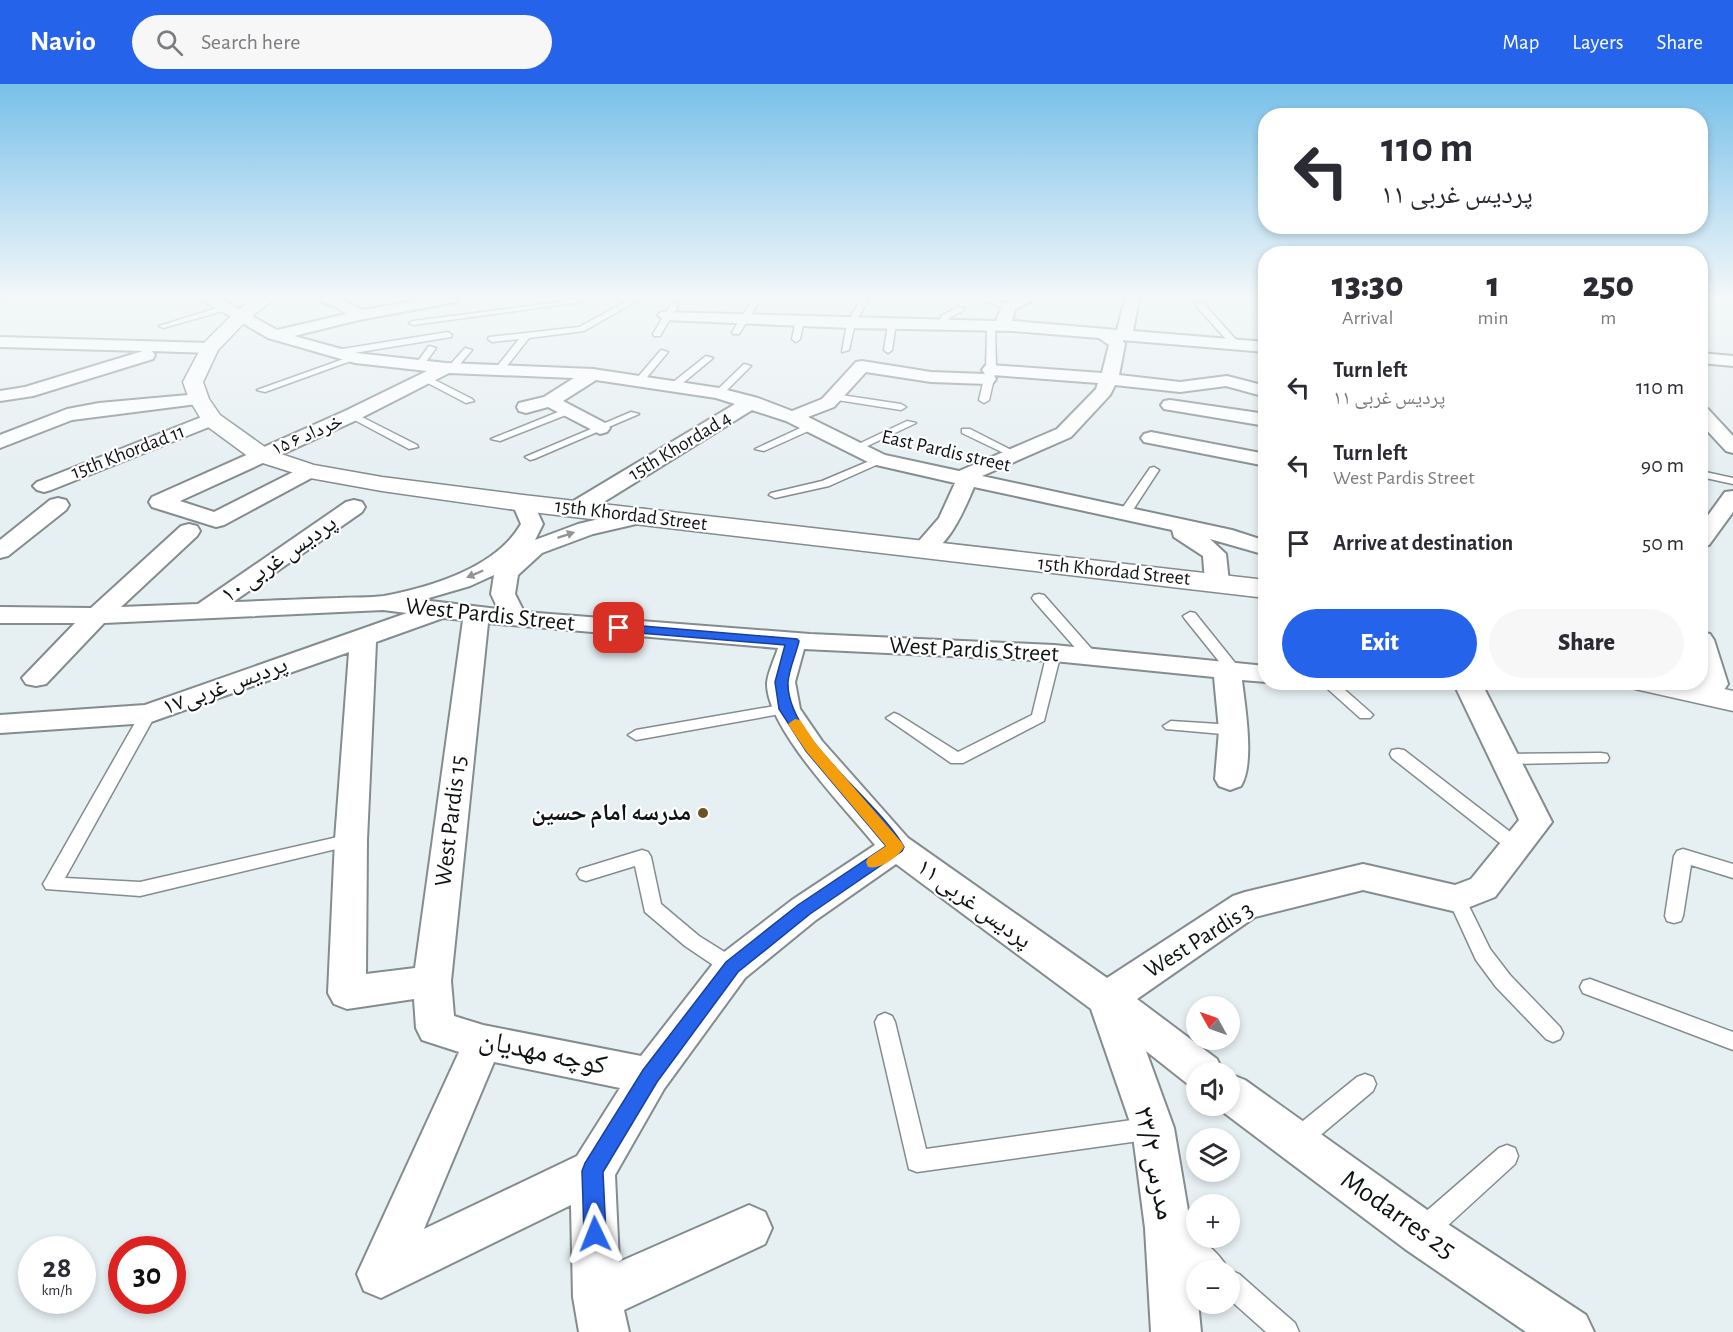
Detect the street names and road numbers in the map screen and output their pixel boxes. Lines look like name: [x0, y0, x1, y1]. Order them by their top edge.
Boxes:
street label: 15th Khordad 4: [625, 408, 735, 484]
street label: ۱۵ خرداد ۶: [268, 410, 346, 460]
street label: 15th Khordad 11: [69, 421, 187, 483]
street label: East Pardis street: [880, 426, 1013, 476]
street label: 15th Khordad Street: [554, 496, 709, 534]
street label: پردیس غربی ۱۰: [217, 510, 342, 608]
street label: 15th Khordad Street: [1037, 553, 1192, 589]
street label: West Pardis Street: [404, 594, 576, 636]
street label: West Pardis Street: [889, 634, 1060, 666]
street label: پردیس غربی۱۷: [159, 652, 291, 721]
street label: West Pardis 15: [431, 754, 471, 888]
street label: پردیس غربی ۱۱: [912, 855, 1036, 954]
street label: West Pardis 3: [1140, 897, 1258, 983]
street label: کوچه مهدیان: [476, 1026, 610, 1081]
street label: مدرس ۲۳/۲: [1126, 1104, 1180, 1223]
street label: Modarres 25: [1336, 1165, 1460, 1265]

